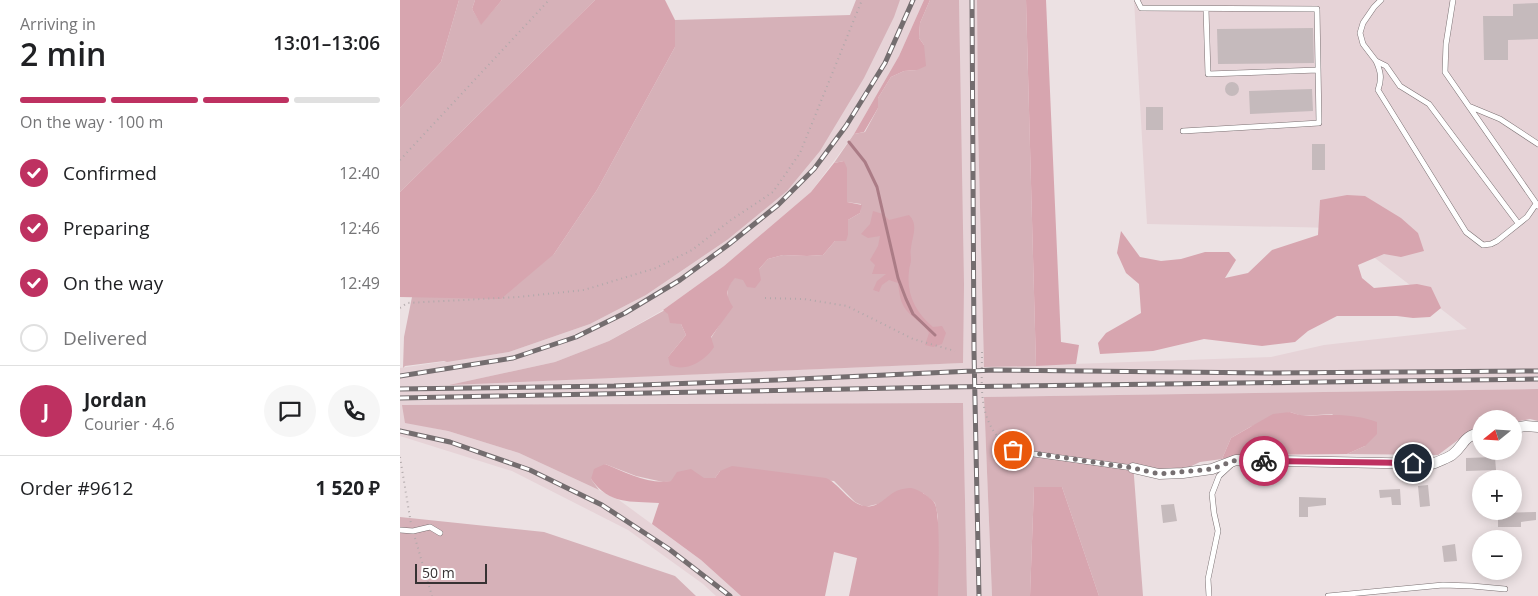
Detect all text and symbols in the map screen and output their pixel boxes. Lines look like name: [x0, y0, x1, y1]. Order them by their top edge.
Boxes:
text: Arriving in: [20, 13, 96, 35]
text: 13:01–13:06: [273, 30, 380, 56]
text: 2 min: [20, 32, 106, 75]
text: On the way · 100 m: [20, 111, 163, 133]
icon: check: [20, 159, 48, 187]
text: Confirmed: [63, 160, 157, 186]
text: 12:40: [339, 162, 380, 184]
icon: check: [20, 214, 48, 242]
text: Preparing: [63, 215, 150, 241]
text: 12:46: [339, 217, 380, 239]
icon: check: [20, 269, 48, 297]
text: On the way: [63, 270, 163, 296]
text: 12:49: [339, 272, 380, 294]
text: Delivered: [63, 325, 147, 351]
button: chat: [264, 385, 316, 437]
button: phone: [328, 385, 380, 437]
text: Jordan: [84, 387, 147, 413]
text: J: [43, 398, 49, 424]
north arrow: [1472, 410, 1522, 460]
map controls: [1472, 410, 1522, 580]
text: Courier · 4.6: [84, 413, 175, 435]
pin: [992, 429, 1034, 471]
icon: bag: [999, 436, 1027, 464]
courier: [1239, 436, 1289, 486]
pin: [1392, 442, 1434, 484]
icon: bike: [1250, 447, 1278, 475]
icon: home: [1399, 449, 1427, 477]
button: +: [1472, 470, 1522, 520]
text: Order #9612: [20, 475, 133, 501]
text: 1 520 ₽: [316, 475, 380, 501]
button: −: [1472, 530, 1522, 580]
scale bar: [415, 561, 488, 584]
text: 50 m: [422, 563, 455, 582]

